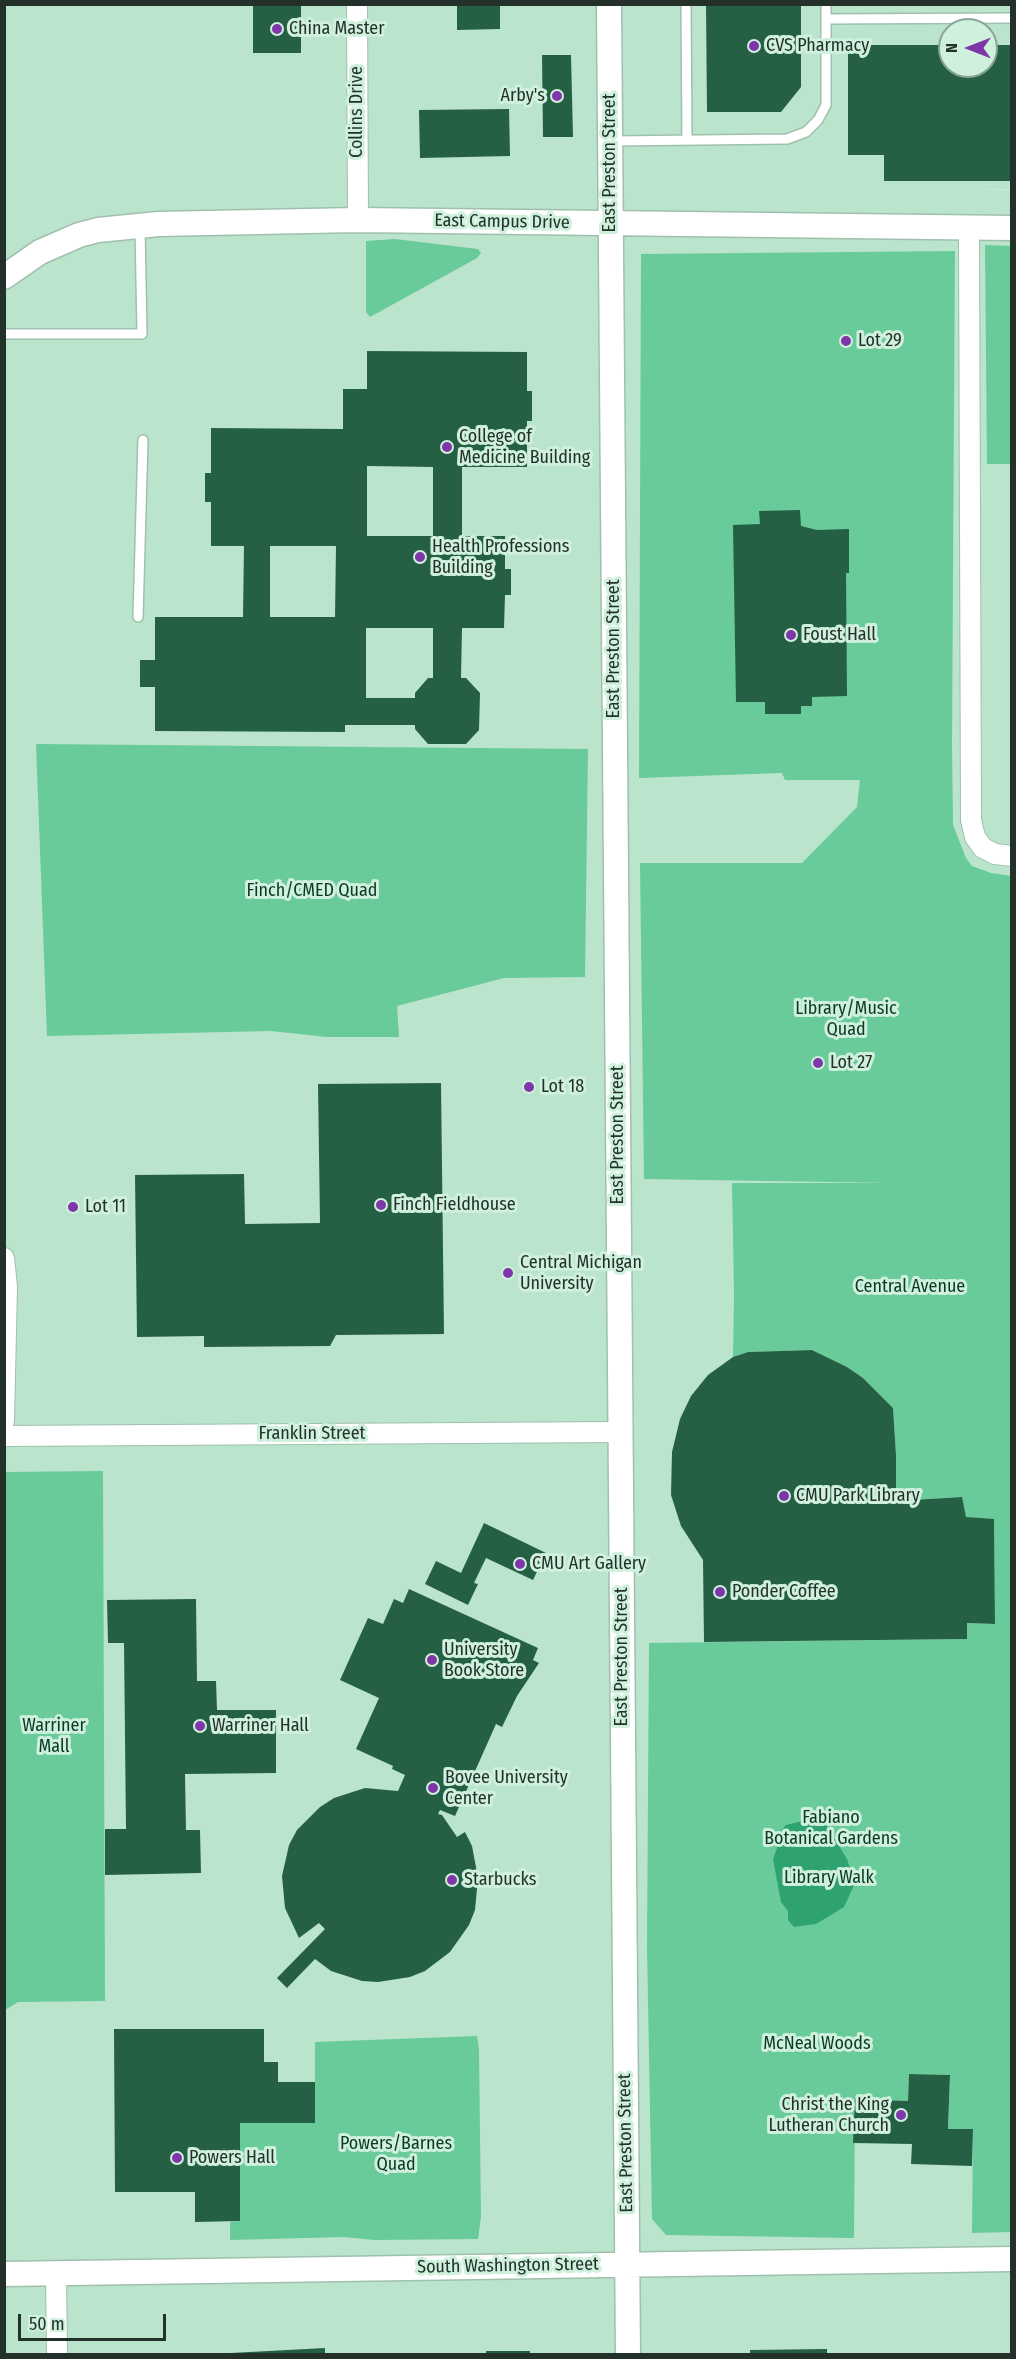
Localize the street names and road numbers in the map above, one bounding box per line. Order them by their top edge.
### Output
street label: Collins Drive [346,66,368,158]
street label: East Preston Street [599,93,621,233]
street label: East Campus Drive [434,210,570,234]
street label: East Preston Street [603,579,625,719]
street label: East Preston Street [607,1065,629,1205]
street label: Franklin Street [259,1423,365,1445]
street label: East Preston Street [611,1587,633,1727]
street label: East Preston Street [614,2073,638,2213]
street label: South Washington Street [417,2254,599,2278]

